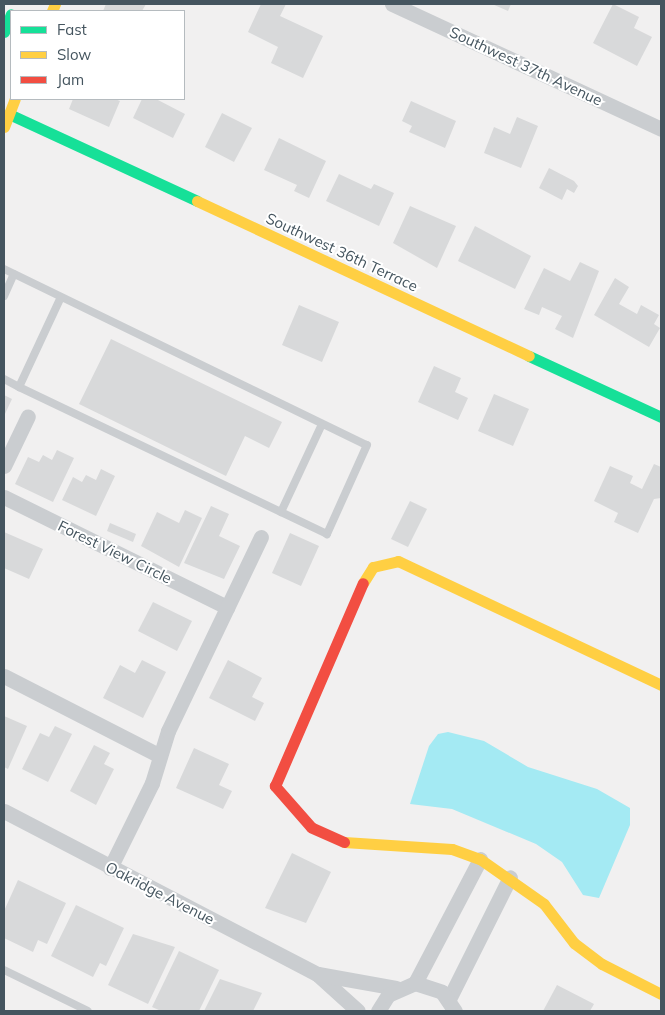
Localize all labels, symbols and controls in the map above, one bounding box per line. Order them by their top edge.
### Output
legend [10,10,185,100]
text: Fast [57,20,87,39]
street label: Southwest 37th Avenue [447,23,605,109]
text: Slow [57,45,91,64]
text: Jam [57,70,84,89]
street label: Southwest 36th Terrace [263,209,421,295]
street label: Forest View Circle [55,517,175,587]
street label: Oakridge Avenue [103,858,217,928]

